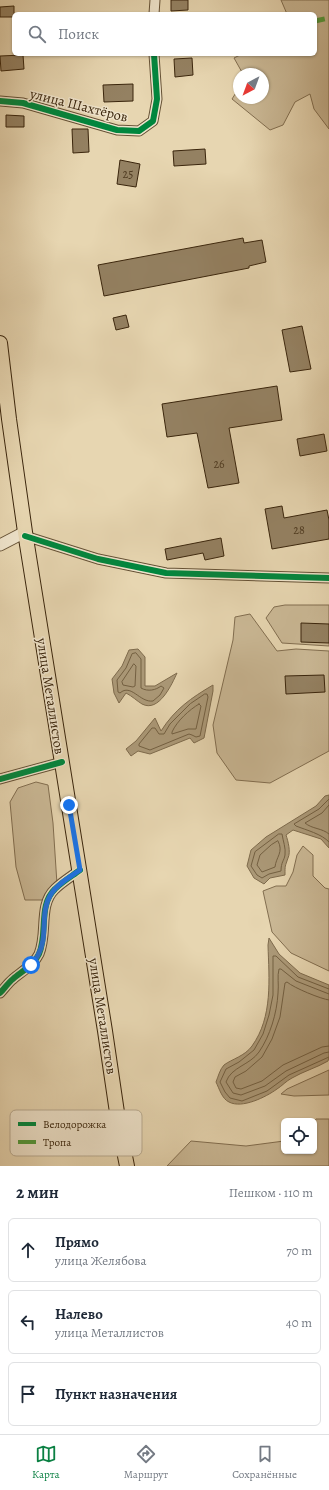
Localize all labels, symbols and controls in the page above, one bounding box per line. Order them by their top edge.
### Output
search box [12,12,317,56]
icon: search [26,23,48,45]
text: Поиск [58,24,99,44]
north arrow [233,68,269,104]
street label: улица Шахтёров [27,84,130,127]
house number: 25 [123,166,133,182]
house number: 26 [213,456,225,472]
house number: 28 [293,522,305,538]
street label: улица Металлистов [32,636,69,756]
route end [60,796,78,814]
route start [22,956,40,974]
street label: улица Металлистов [84,956,121,1076]
legend [10,1110,142,1156]
text: Велодорожка [43,1117,107,1132]
map controls [281,1118,317,1154]
button: locate [281,1118,317,1154]
text: Тропа [43,1135,72,1150]
text: 2 мин [16,1181,59,1204]
text: Пешком · 110 m [229,1184,313,1201]
text: Прямо [55,1232,99,1252]
icon: ahead [17,1239,39,1261]
text: 70 m [286,1242,312,1259]
text: улица Желябова [55,1252,146,1269]
text: Налево [55,1304,103,1324]
icon: left [17,1311,39,1333]
text: 40 m [286,1314,312,1331]
text: улица Металлистов [55,1324,164,1341]
icon: arrive [17,1383,39,1405]
text: Пункт назначения [55,1384,177,1404]
tab: Карта [32,1443,60,1482]
tab: Маршрут [124,1443,168,1482]
tab: Сохранённые [232,1443,297,1482]

